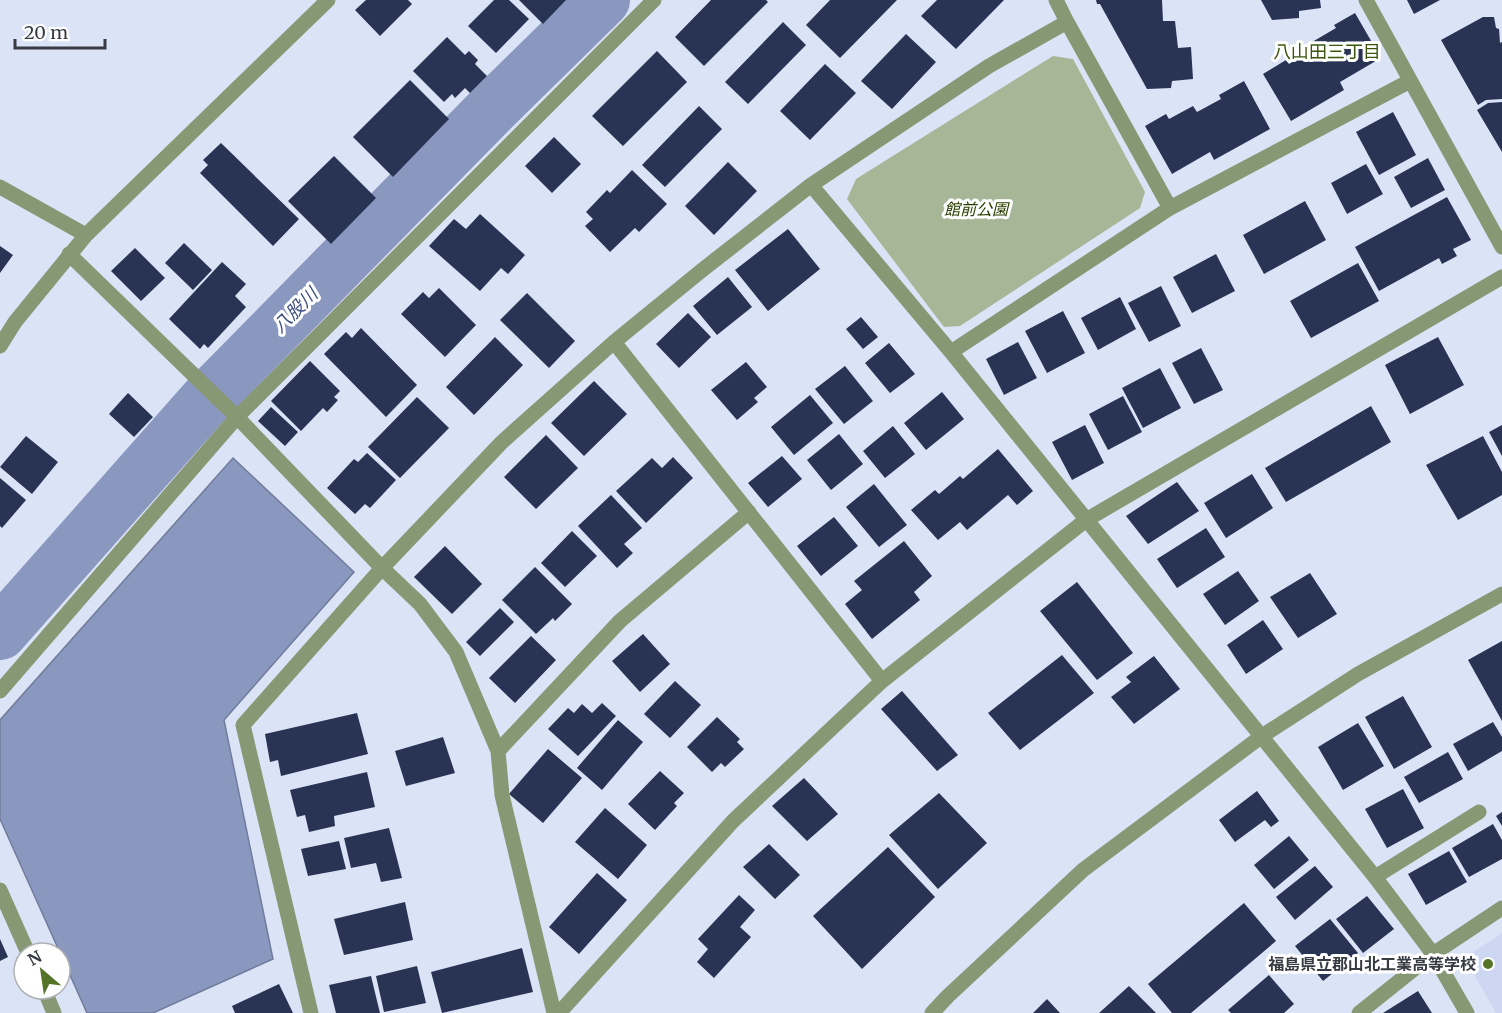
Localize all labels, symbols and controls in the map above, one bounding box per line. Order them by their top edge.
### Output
scale bar [15,12,105,50]
text: 20 m [24,21,68,44]
district label: 八山田三丁目 [1273,40,1381,63]
park label: 館前公園 [944,199,1010,219]
water label: 八股川 [268,281,324,337]
north arrow [12,941,72,1001]
text: N [24,946,45,970]
place label: 福島県立郡山北工業高等学校 [1268,954,1476,974]
marker: 福島県立郡山北工業高等学校 [1481,957,1495,971]

